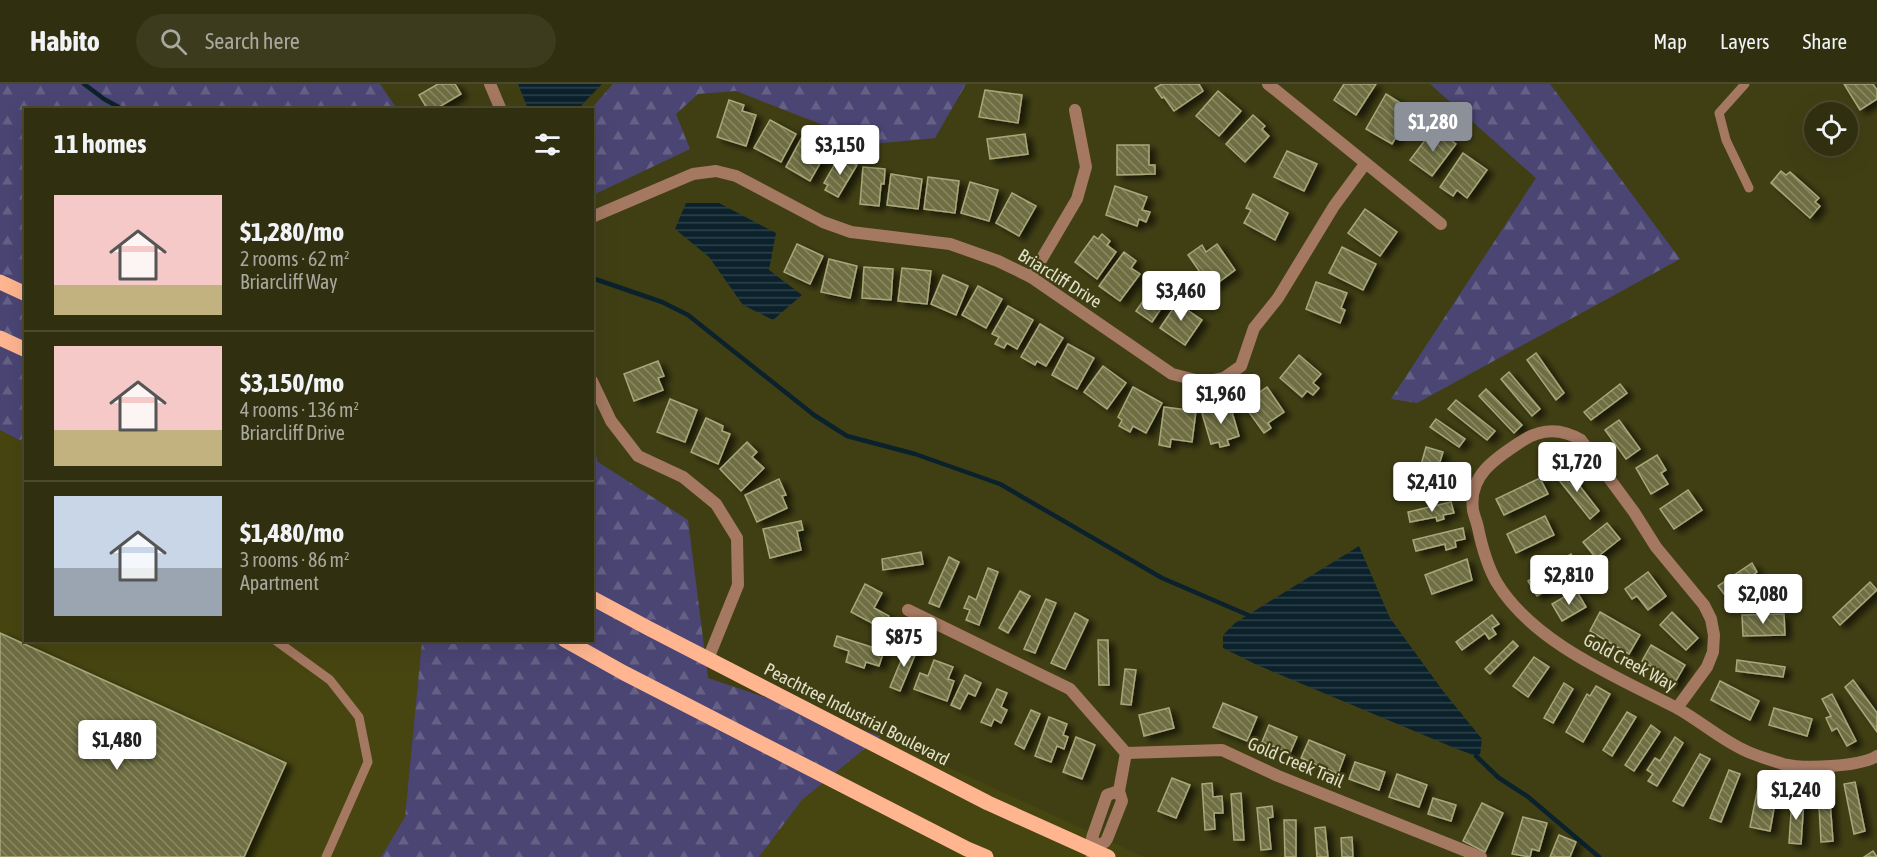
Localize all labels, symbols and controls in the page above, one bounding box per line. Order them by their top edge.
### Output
search box [136,14,556,68]
text: Habito [30,25,100,57]
icon: search [157,25,190,58]
text: Search here [205,28,300,54]
text: Map [1653,29,1687,53]
text: Layers [1720,29,1770,53]
text: Share [1803,29,1847,53]
pin: $1,280 [1384,102,1482,153]
map controls [1804,102,1858,156]
button: locate [1804,102,1858,156]
text: $1,280 [1408,110,1458,133]
pin: $3,150 [791,125,889,176]
icon: filters [531,128,564,161]
text: 11 homes [54,129,147,159]
text: $3,150 [815,133,865,156]
text: $1,280/mo [240,217,344,247]
icon: home [102,219,174,291]
street label: Briarcliff Drive [1014,244,1106,312]
text: 2 rooms · 62 m² [240,247,350,270]
text: Briarcliff Way [240,270,338,293]
pin: $3,460 [1132,271,1230,322]
text: $3,460 [1156,279,1206,302]
text: $3,150/mo [240,368,344,398]
icon: home [102,370,174,442]
pin: $1,960 [1172,374,1270,425]
text: $1,960 [1196,382,1246,405]
text: 4 rooms · 136 m² [240,398,359,421]
text: Briarcliff Drive [240,421,345,444]
pin: $1,720 [1528,442,1626,493]
text: $1,720 [1552,450,1602,473]
pin: $2,410 [1383,462,1481,513]
text: $2,410 [1407,470,1457,493]
text: $1,480/mo [240,518,344,548]
icon: home [102,520,174,592]
text: 3 rooms · 86 m² [240,548,350,571]
pin: $2,810 [1520,555,1618,606]
text: $2,810 [1544,563,1594,586]
text: Apartment [240,571,319,594]
pin: $2,080 [1714,574,1812,625]
text: $2,080 [1738,582,1788,605]
pin: $875 [868,617,940,668]
text: $875 [886,625,922,648]
street label: Gold Creek Way [1580,629,1680,695]
street label: Peachtree Industrial Boulevard [761,658,953,770]
pin: $1,480 [68,720,166,771]
text: $1,480 [92,728,142,751]
street label: Gold Creek Trail [1245,732,1348,792]
pin: $1,240 [1747,770,1845,821]
text: $1,240 [1771,778,1821,801]

